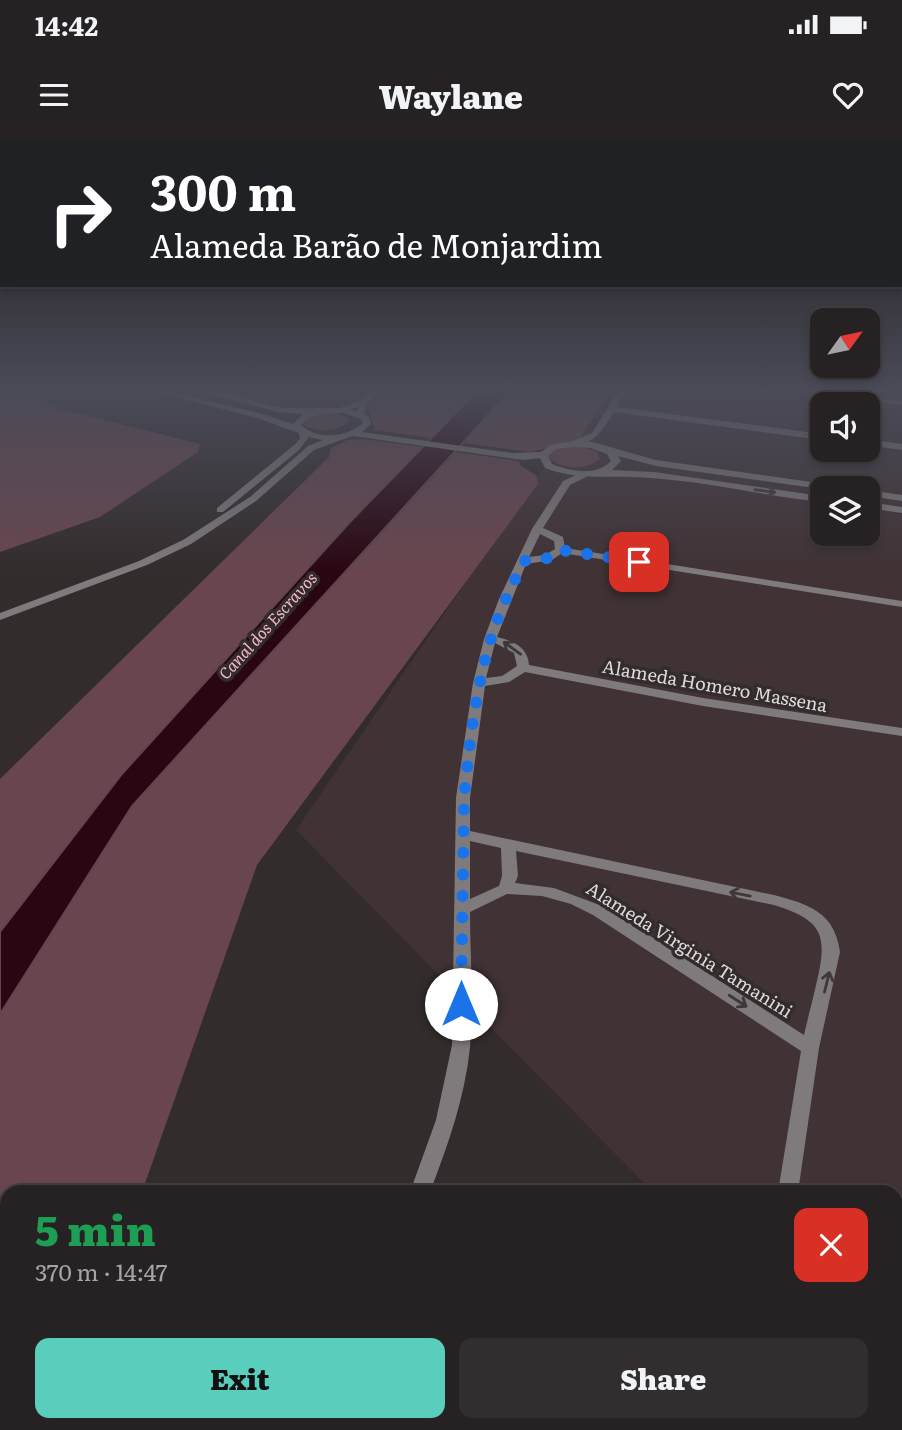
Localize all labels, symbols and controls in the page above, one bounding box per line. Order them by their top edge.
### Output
text: 14:42 [35,5,98,44]
text: Waylane [379,71,523,119]
icon: menu [35,76,73,114]
icon: heart [829,76,867,114]
text: 300 m [150,153,296,226]
icon: right [35,168,126,259]
text: Alameda Barão de Monjardim [150,220,603,268]
north arrow [810,308,880,378]
map controls [810,308,880,546]
button: sound [810,392,880,462]
button: layers [810,476,880,546]
one-way arrow [753,484,776,497]
pin [609,532,669,592]
icon: arrive [620,543,658,581]
water label: Canal dos Escravos [212,566,322,684]
one-way arrow [502,641,521,656]
street label: Alameda Homero Massena [600,652,830,718]
street label: Alameda Virginia Tamanini [582,874,798,1024]
one-way arrow [729,886,752,900]
position arrow [424,967,498,1041]
one-way arrow [821,971,834,993]
one-way arrow [728,995,748,1009]
text: 5 min [35,1197,156,1259]
button: close [794,1208,868,1282]
text: 370 m · 14:47 [35,1254,167,1288]
button: Exit [35,1338,445,1418]
button: Share [459,1338,868,1418]

